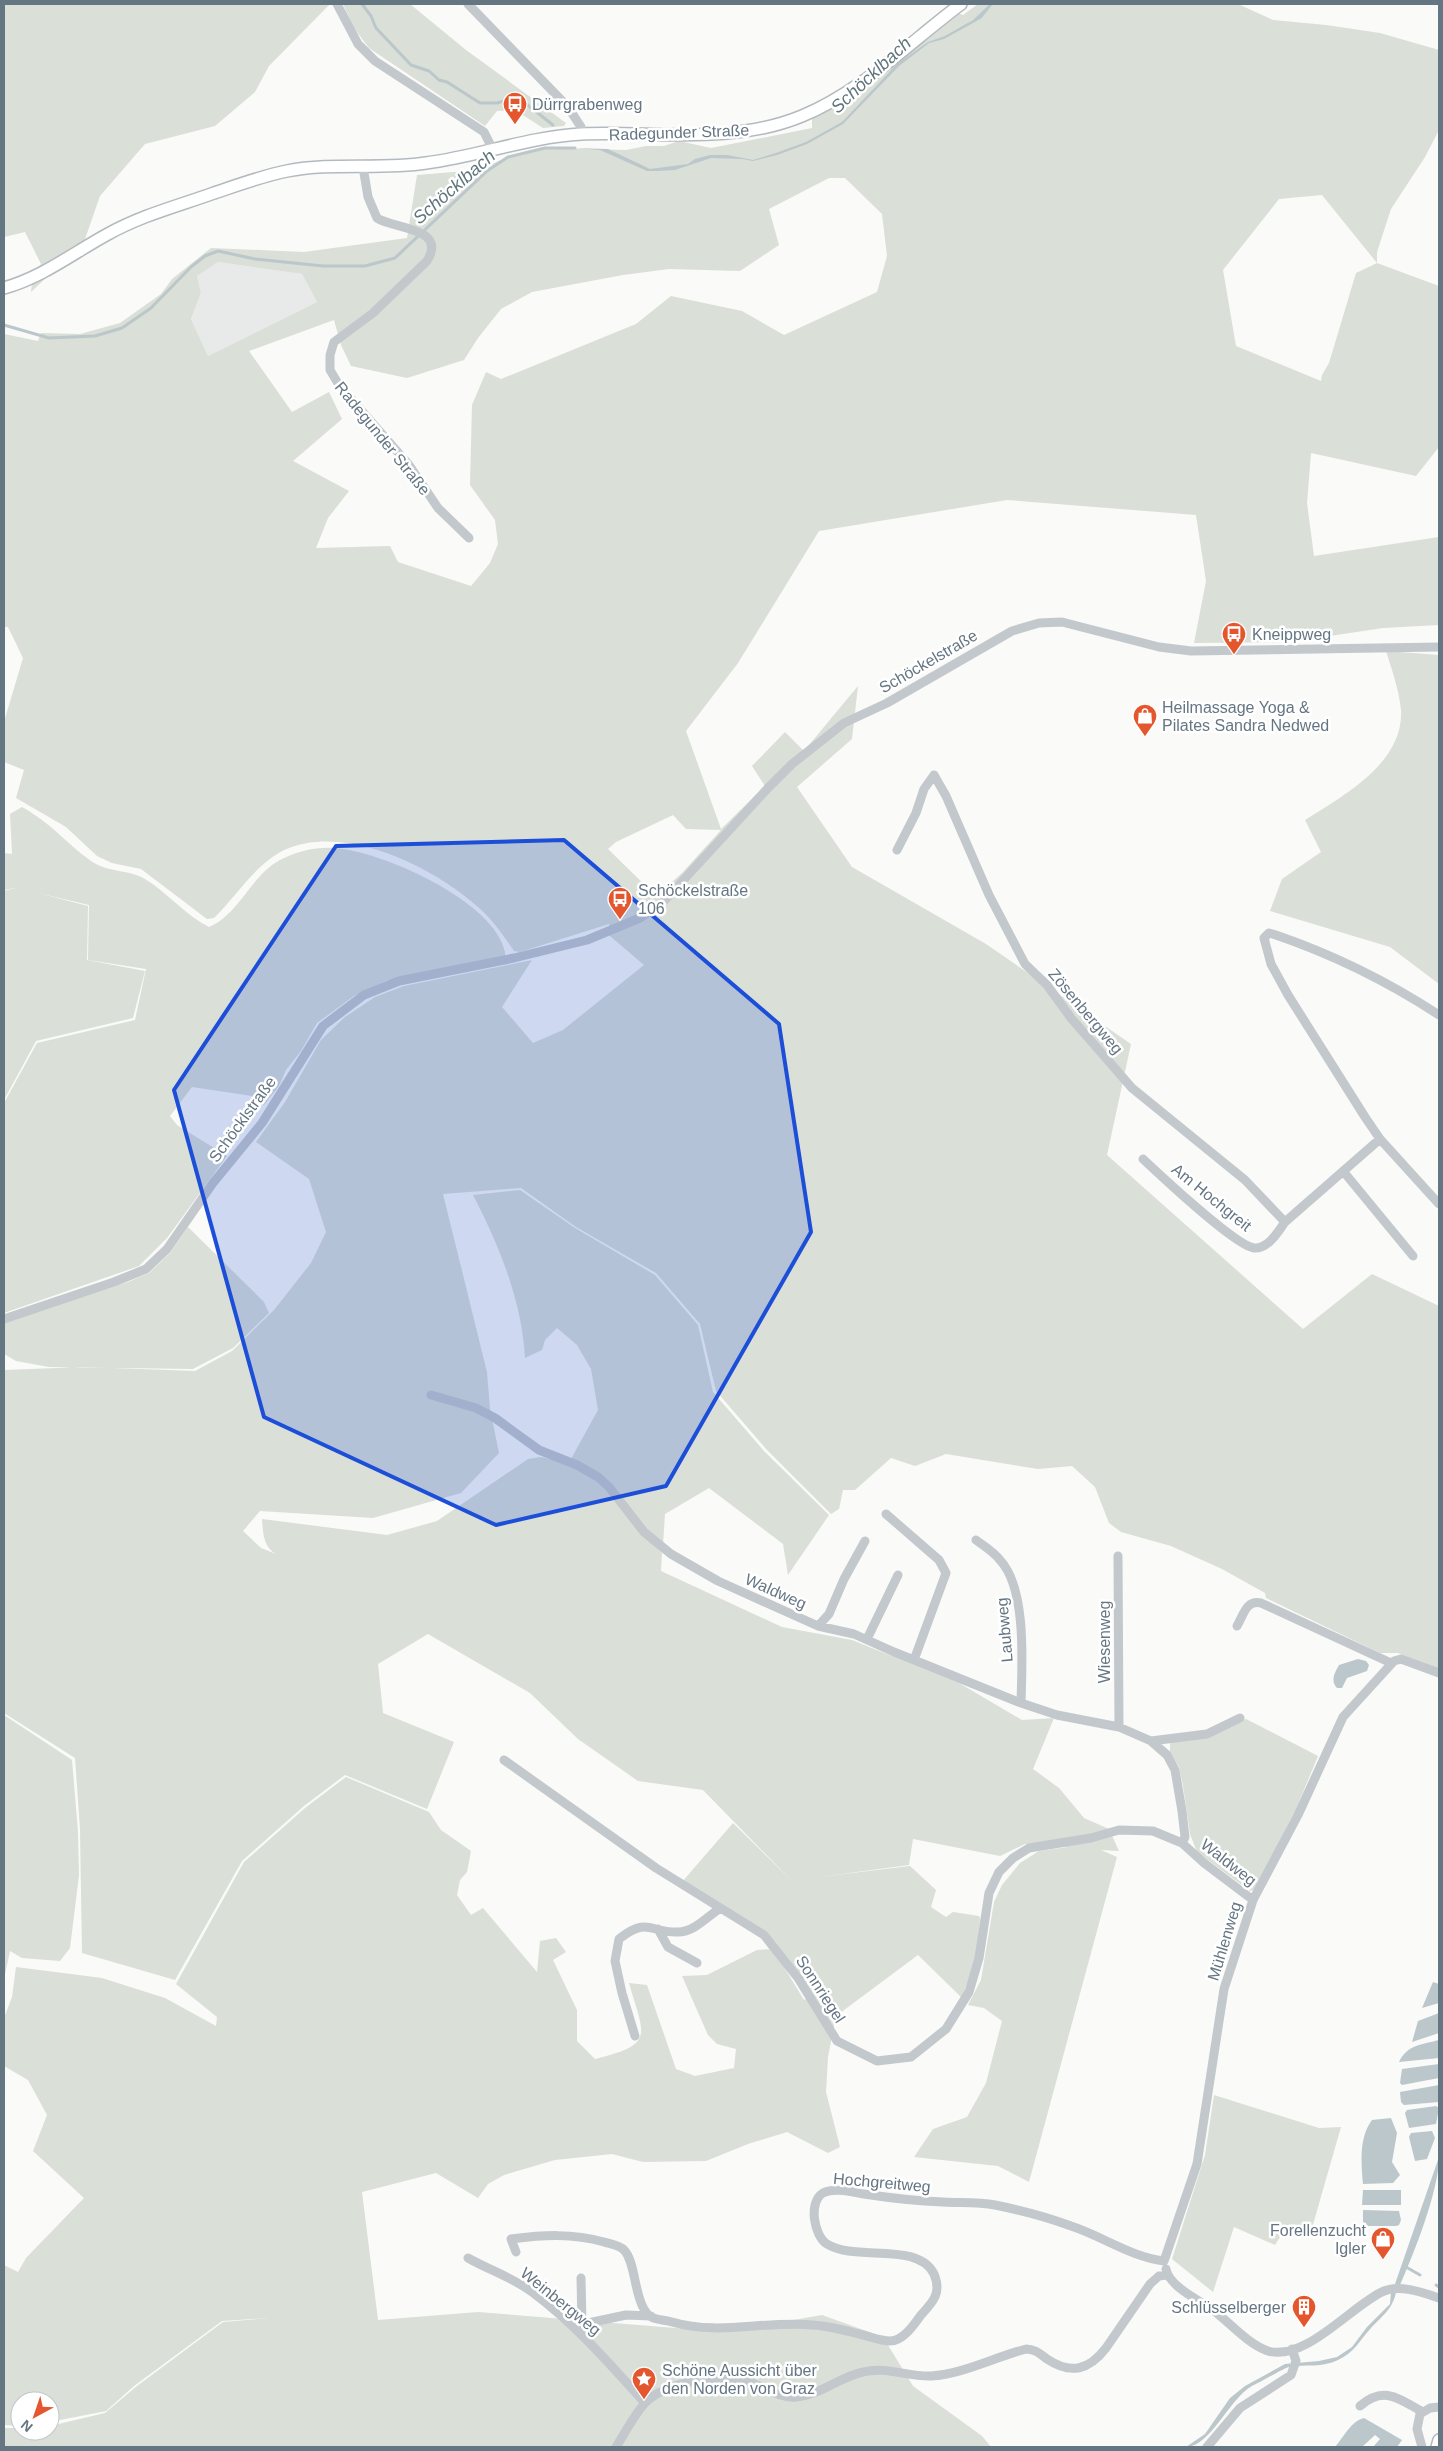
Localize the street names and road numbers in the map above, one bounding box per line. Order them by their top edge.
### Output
street label: Radegunder Straße [608,122,750,143]
street label: Radegunder Straße [332,378,434,498]
street label: Schöckelstraße [876,626,980,696]
street label: Zösenbergweg [1045,965,1126,1057]
street label: Schöcklstraße [206,1073,279,1165]
street label: Am Hochgreit [1169,1160,1255,1235]
street label: Waldweg [743,1570,809,1612]
street label: Laubweg [993,1597,1016,1663]
street label: Wiesenweg [1096,1601,1113,1683]
street label: Waldweg [1198,1836,1260,1889]
street label: Mühlenweg [1204,1900,1245,1983]
street label: Sonnriegel [793,1953,849,2026]
street label: Hochgreitweg [832,2170,931,2195]
street label: Weinbergweg [517,2264,604,2339]

